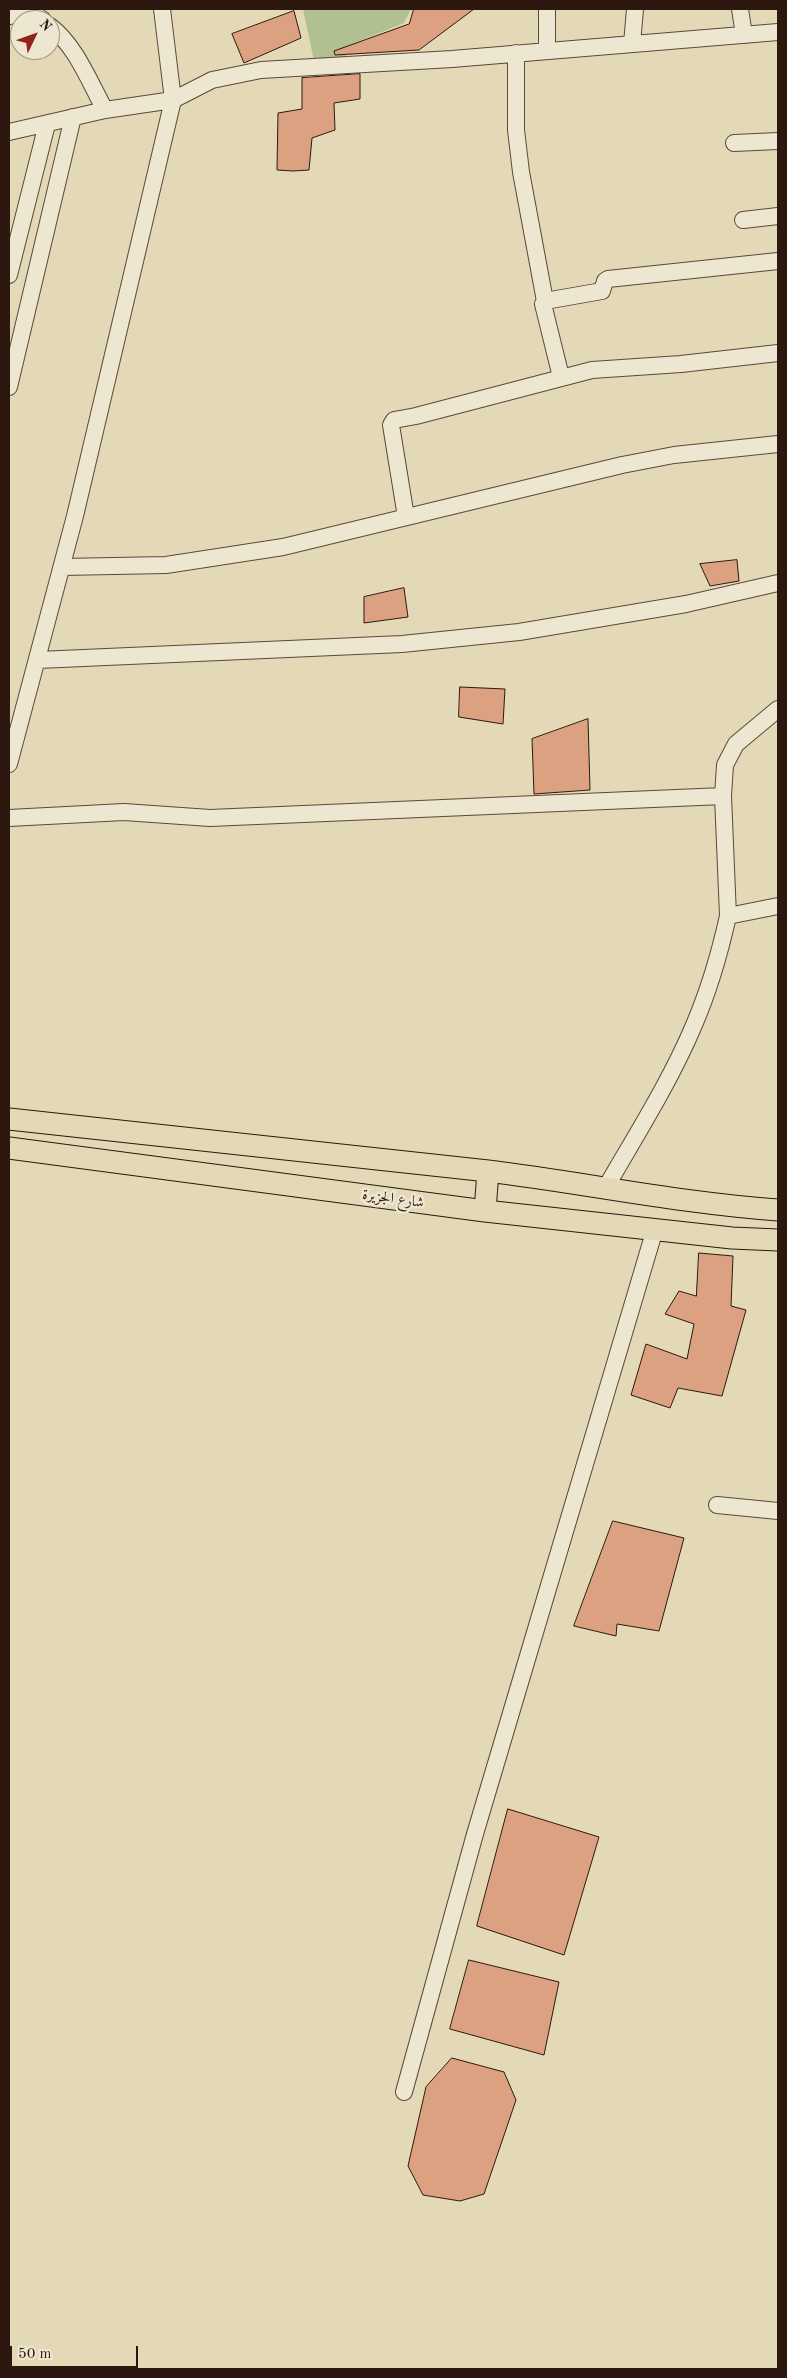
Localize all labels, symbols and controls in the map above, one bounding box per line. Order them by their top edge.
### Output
north arrow [10,10,60,60]
text: N [37,17,54,34]
street label: شارع الجزيرة [361,1186,425,1212]
scale bar [12,2336,140,2368]
text: 50 m [18,2347,52,2362]

